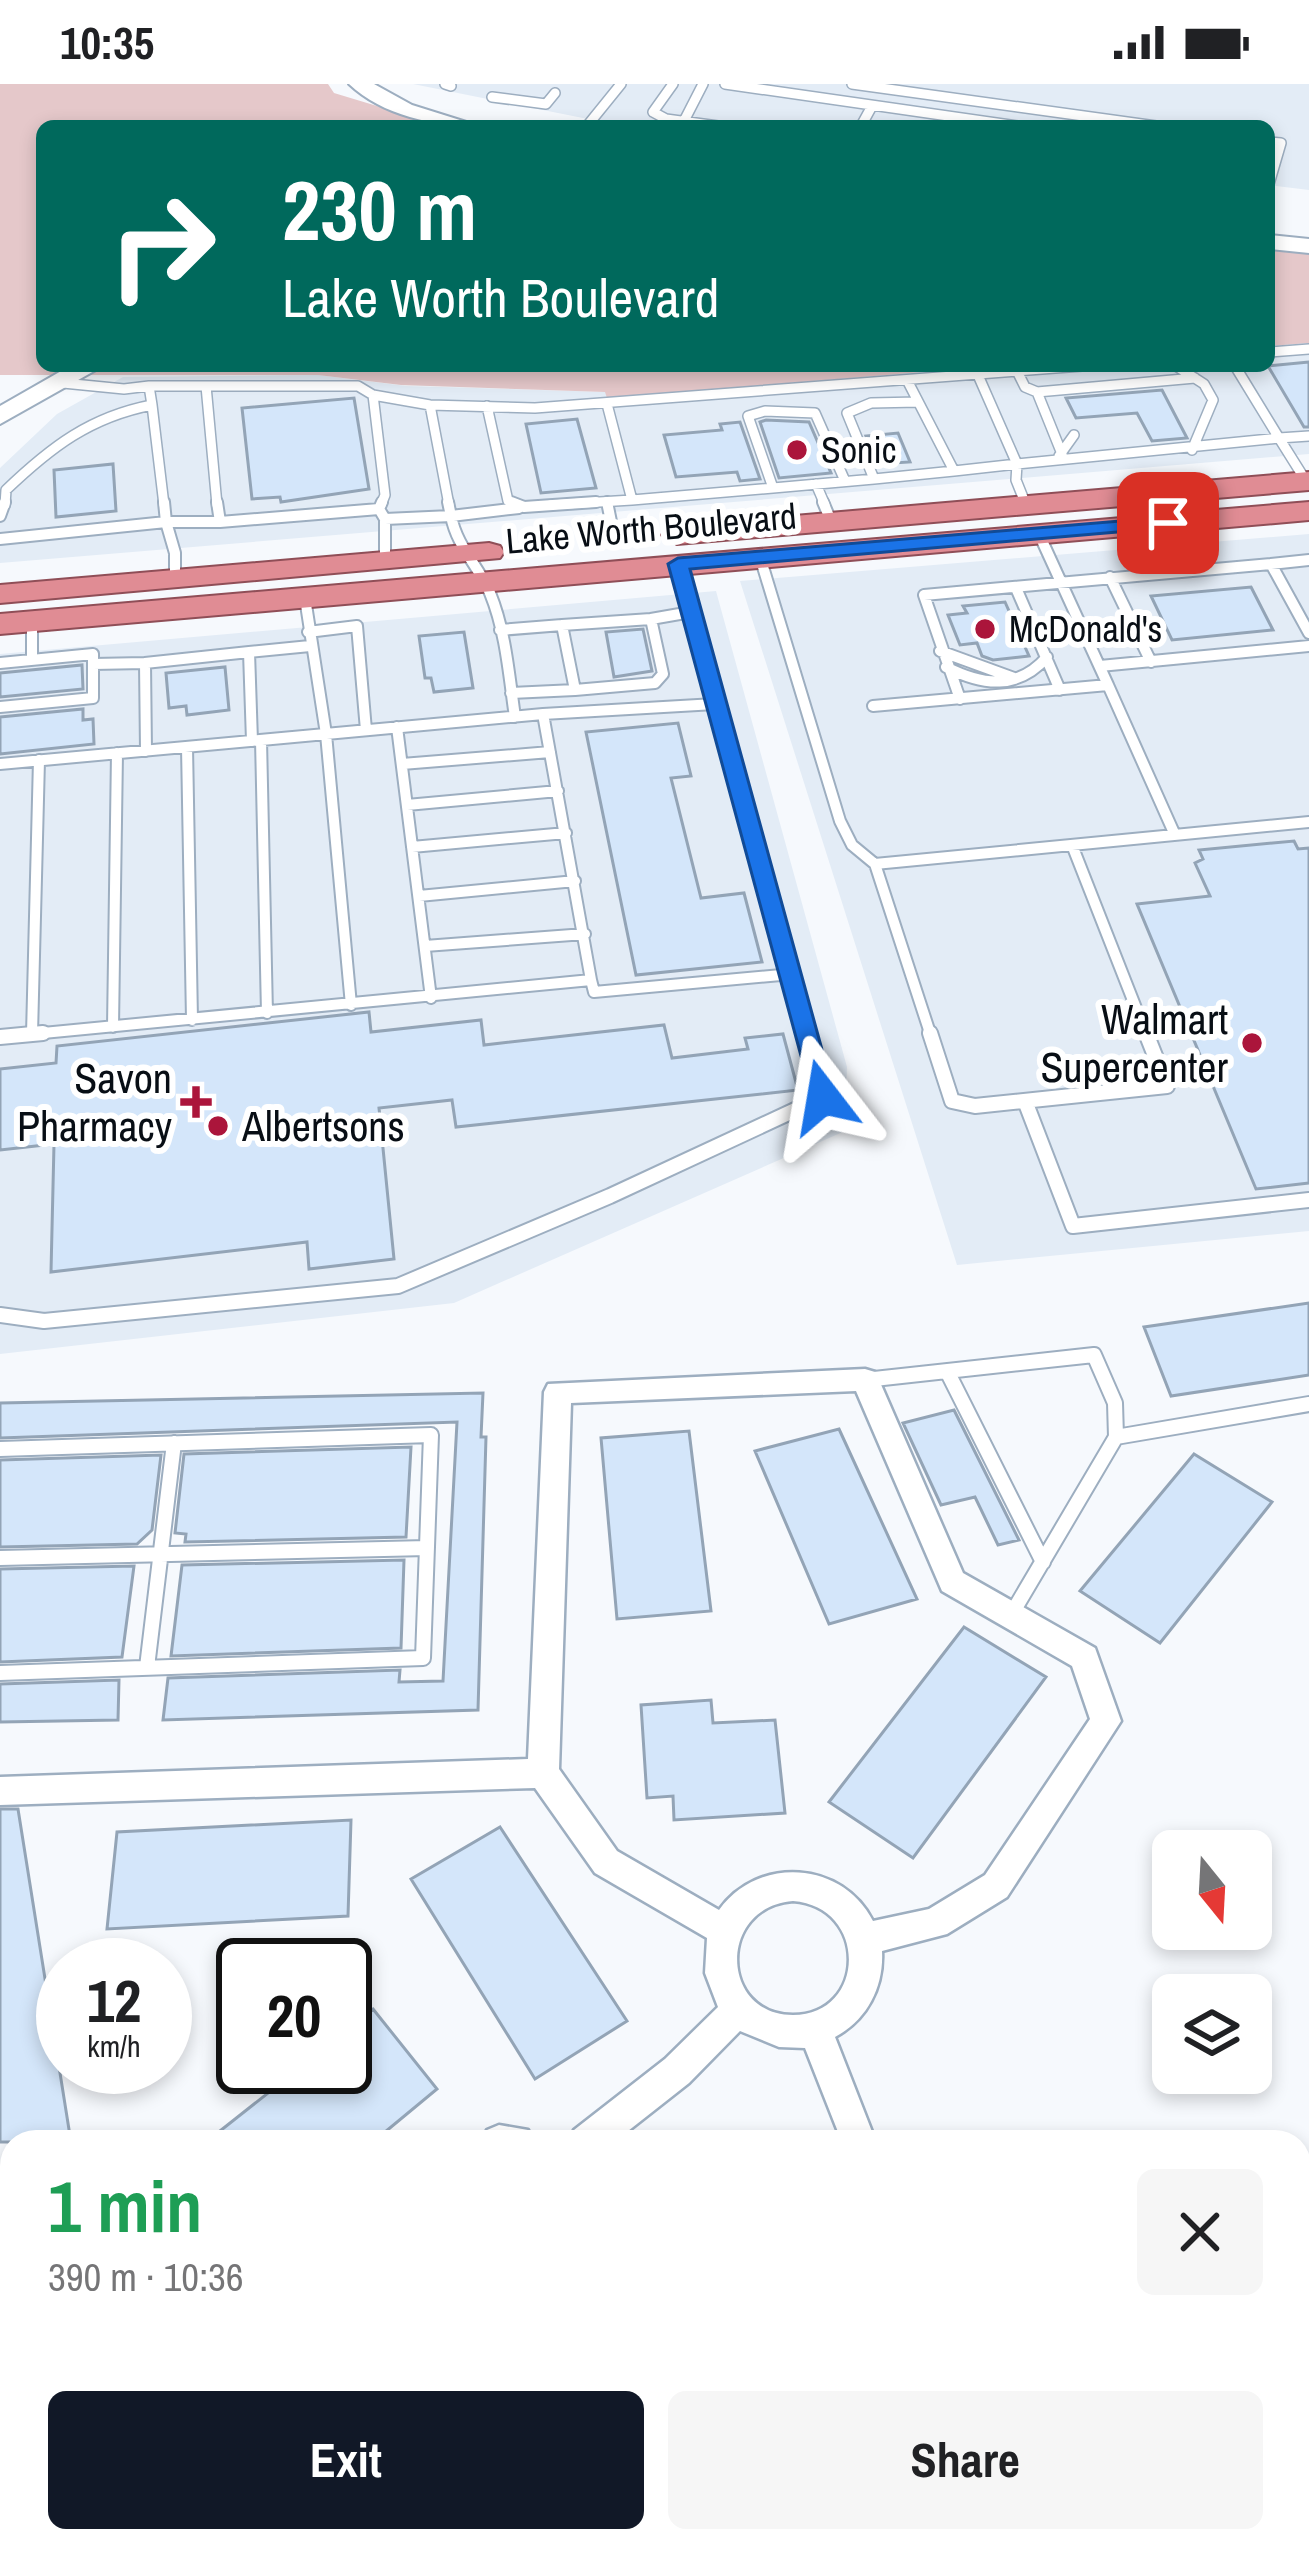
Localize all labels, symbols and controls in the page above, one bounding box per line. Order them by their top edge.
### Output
text: 10:35 [60,12,154,73]
text: 230 m [282,153,477,266]
icon: right [84,168,240,324]
text: Lake Worth Boulevard [282,261,719,334]
place label: Sonic [821,426,897,474]
marker: Sonic [784,437,810,463]
pin [1117,472,1219,574]
icon: arrive [1135,490,1201,556]
street label: Lake Worth Boulevard [504,491,798,565]
place label: McDonald's [1009,605,1162,653]
marker: McDonald's [972,616,998,642]
place label: Walmart Supercenter [1040,991,1229,1095]
marker: Walmart Supercenter [1239,1030,1265,1056]
position arrow [760,1034,886,1160]
place label: Savon Pharmacy [17,1050,172,1154]
marker: Savon Pharmacy [183,1089,209,1115]
place label: Albertsons [241,1098,405,1154]
marker: Albertsons [205,1113,231,1139]
north arrow [1152,1830,1272,1950]
map controls [1152,1830,1272,2094]
speed limit sign: 20 [216,1938,372,2094]
text: 12 [87,1960,141,2041]
button: layers [1152,1974,1272,2094]
text: km/h [87,2026,141,2066]
text: 1 min [48,2157,202,2254]
button: close [1137,2169,1263,2295]
text: 390 m · 10:36 [48,2251,244,2303]
button: Exit [48,2391,644,2529]
button: Share [668,2391,1263,2529]

